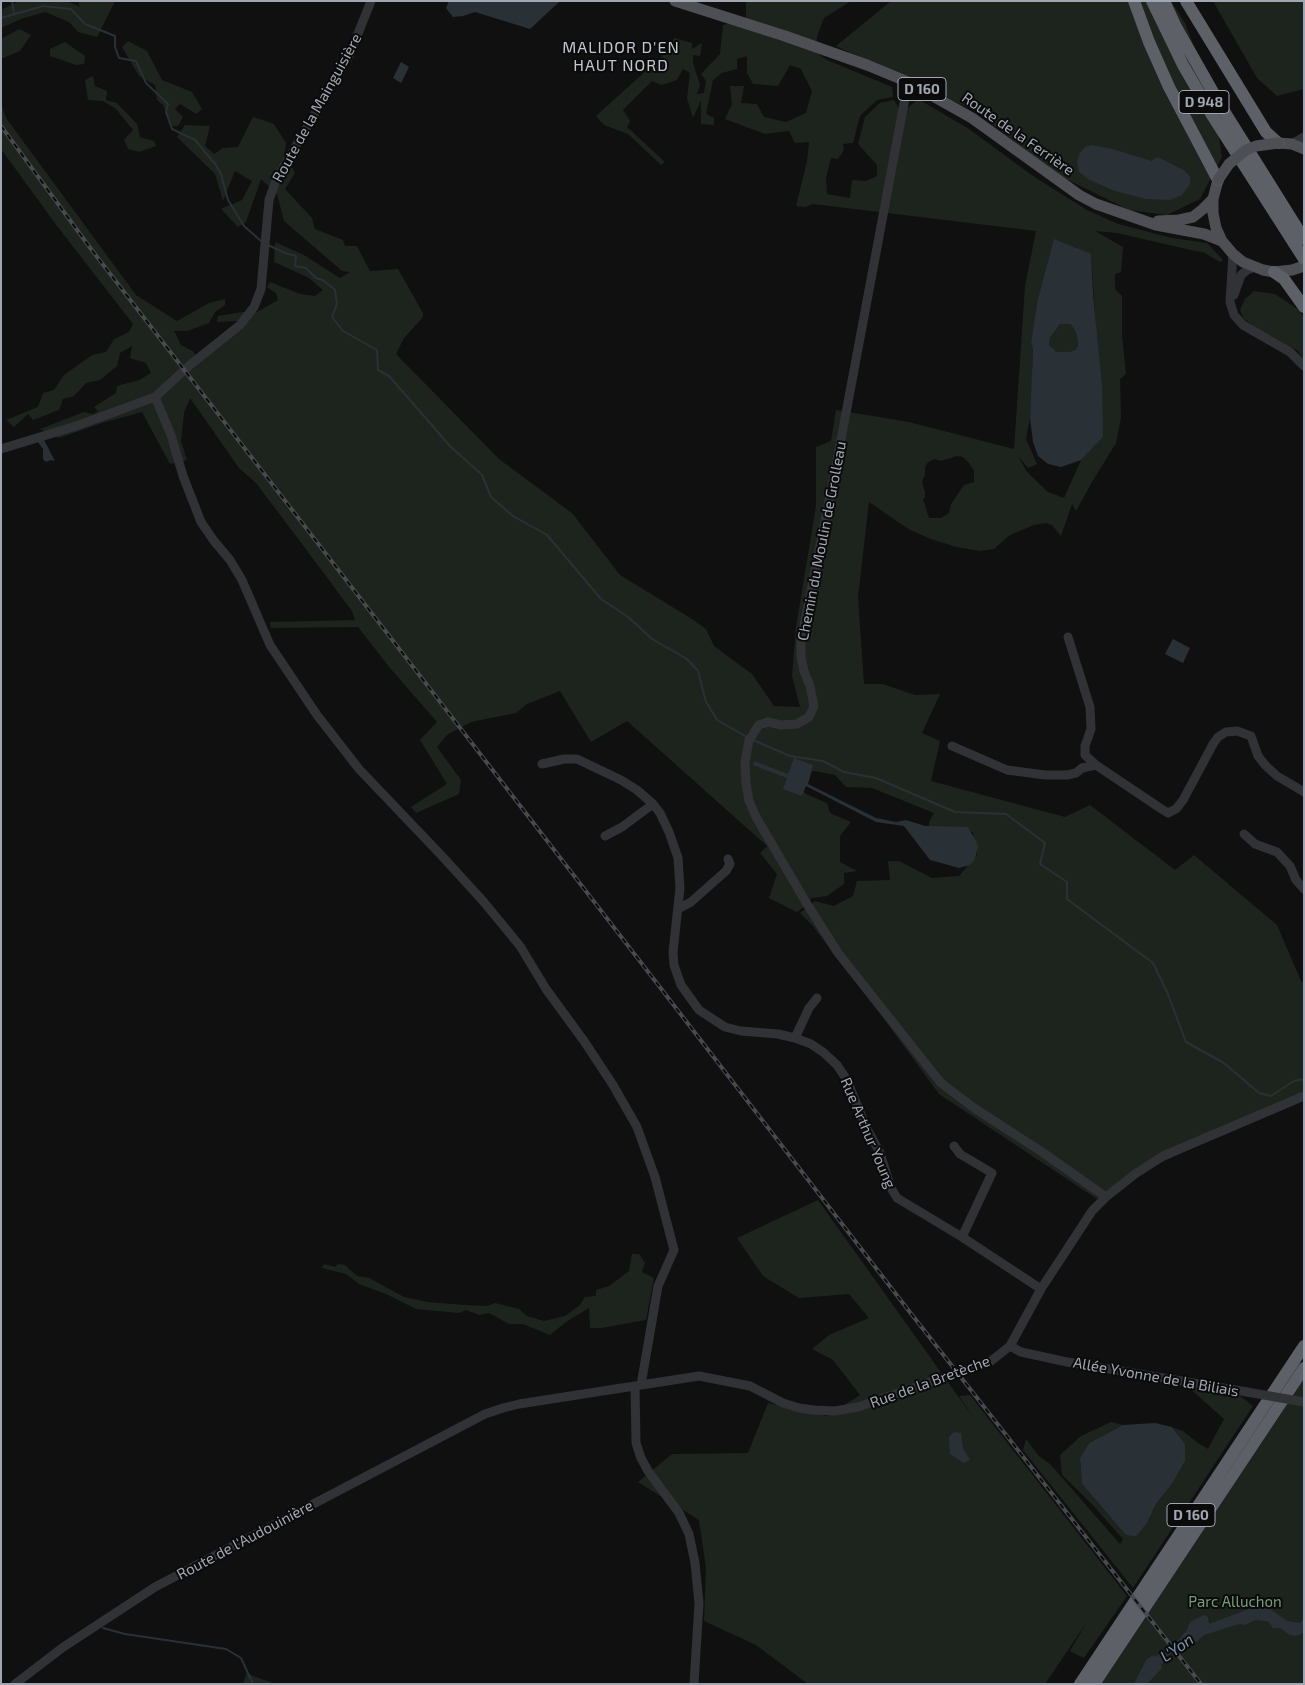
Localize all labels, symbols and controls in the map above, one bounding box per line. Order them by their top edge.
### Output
street label: Route de la Mainguisière [269,31,365,185]
district label: MALIDOR D'EN HAUT NORD [561,38,681,76]
road number: D 160 [898,78,946,100]
street label: Route de la Ferrière [958,88,1078,180]
road number: D 948 [1179,90,1229,114]
street label: Chemin du Moulin de Grolleau [794,440,850,642]
street label: Rue Arthur Young [837,1075,899,1191]
street label: Rue de la Bretèche [868,1352,992,1412]
street label: Allée Yvonne de la Biliais [1072,1354,1240,1400]
street label: Route de l'Audouinière [174,1496,316,1584]
road number: D 160 [1167,1504,1215,1526]
park label: Parc Alluchon [1188,1593,1282,1611]
water label: L'Yon [1157,1630,1197,1666]

